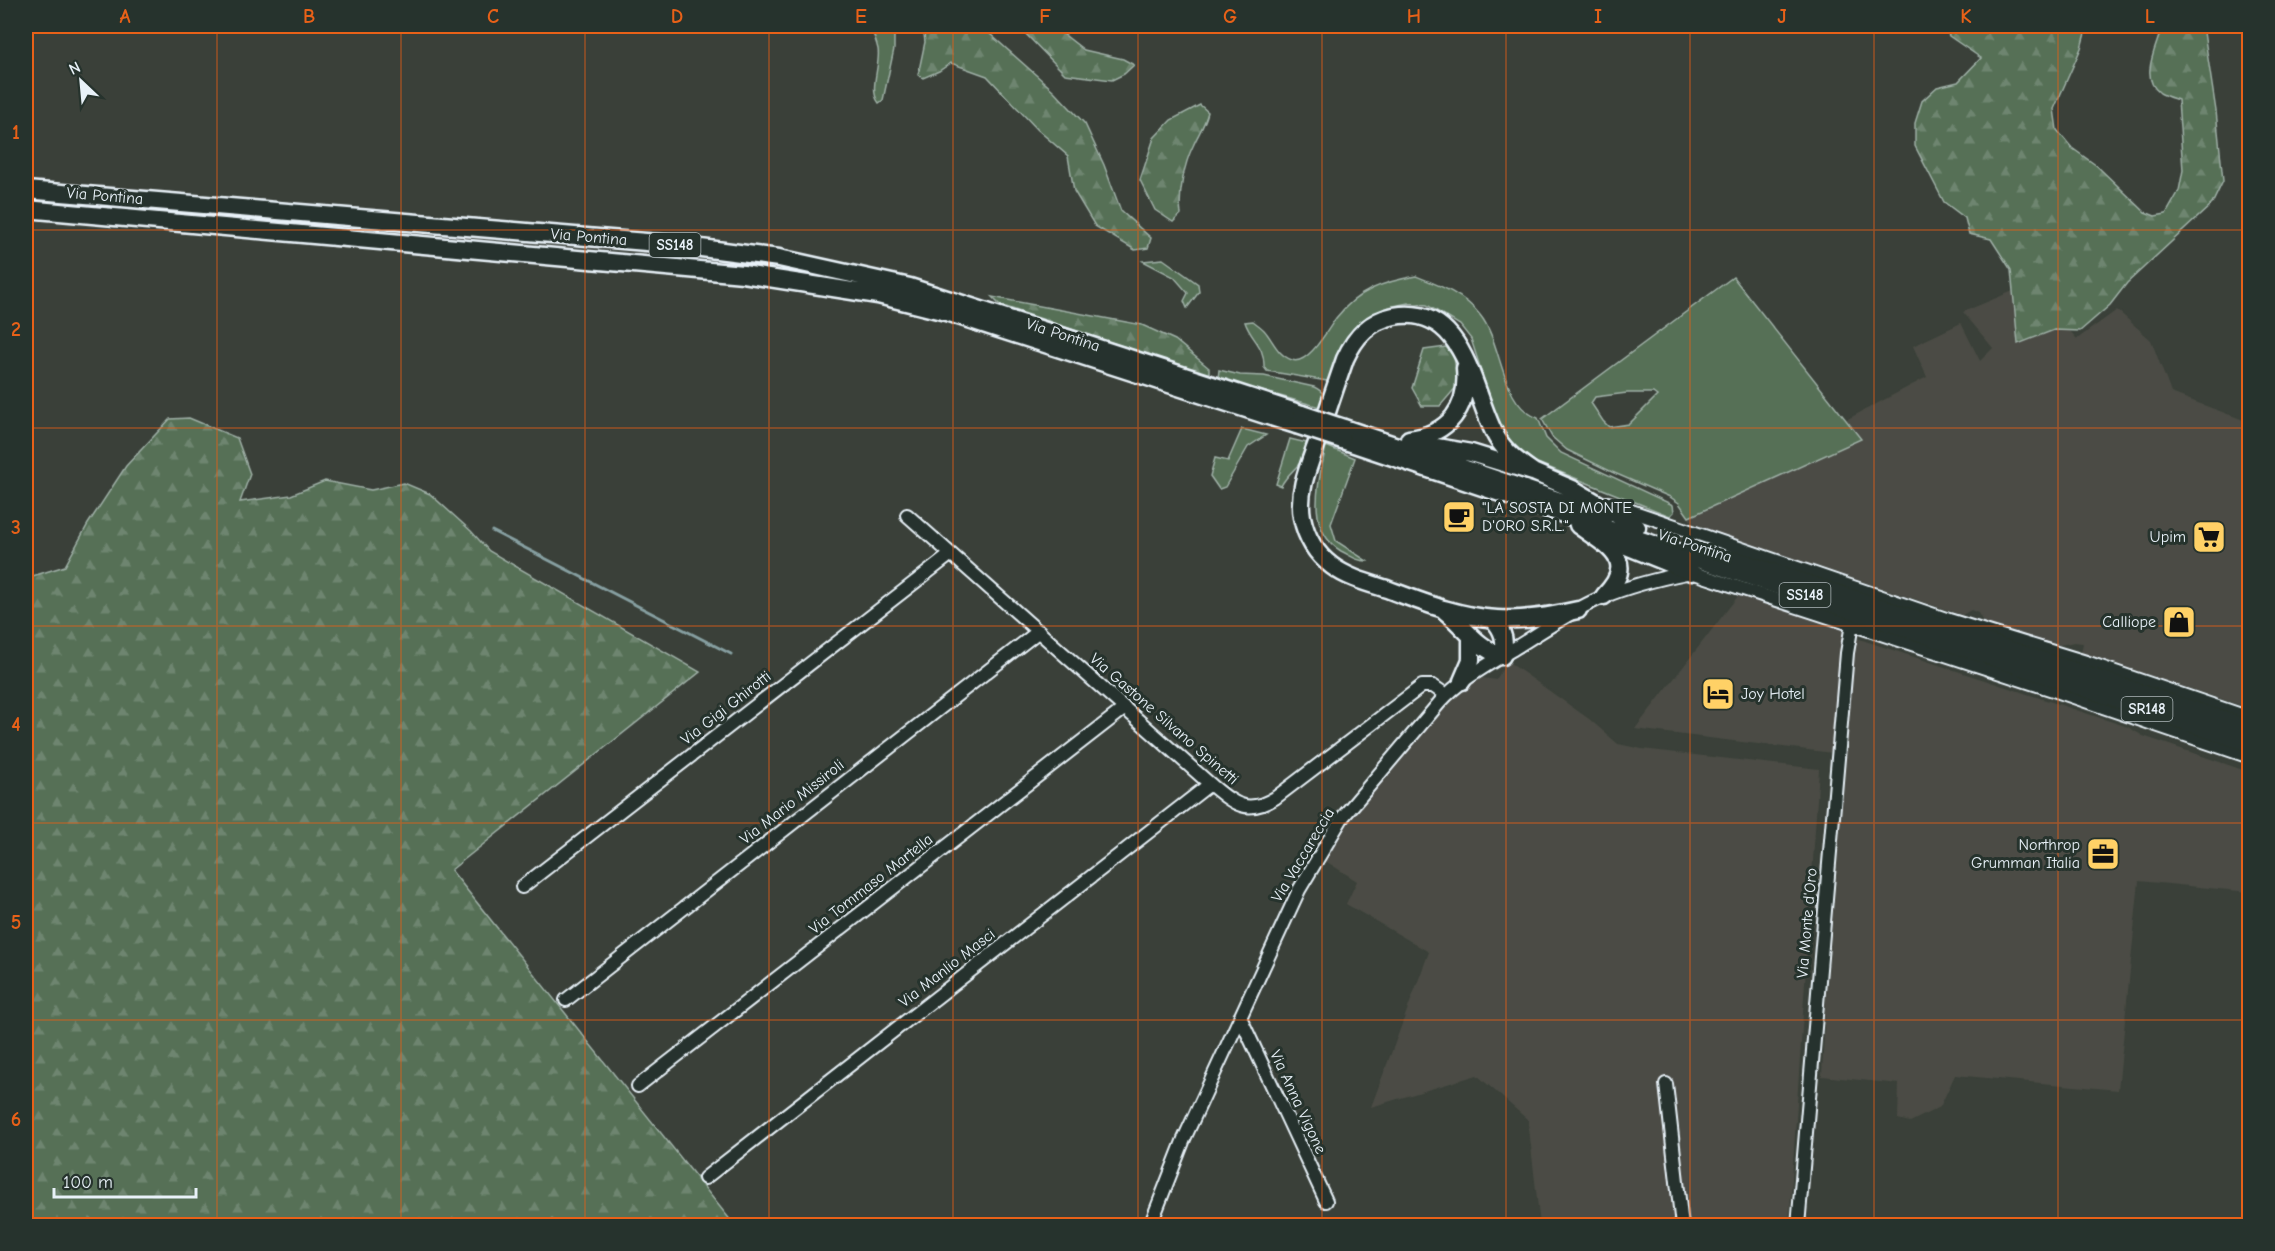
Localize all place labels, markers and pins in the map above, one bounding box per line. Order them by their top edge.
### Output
cafe icon: "LA SOSTA DI MONTE D'ORO S.R.L." [1441,499,1477,535]
place label: "LA SOSTA DI MONTE D'ORO S.R.L." [1482,499,1632,535]
supermarket icon: Upim [2191,519,2227,555]
place label: Upim [2150,528,2186,546]
shop icon: Calliope [2161,604,2197,640]
place label: Calliope [2102,613,2156,631]
hotel icon: Joy Hotel [1700,676,1736,712]
place label: Joy Hotel [1741,685,1805,703]
place label: Northrop Grumman Italia [1971,836,2080,872]
office icon: Northrop Grumman Italia [2085,836,2121,872]

